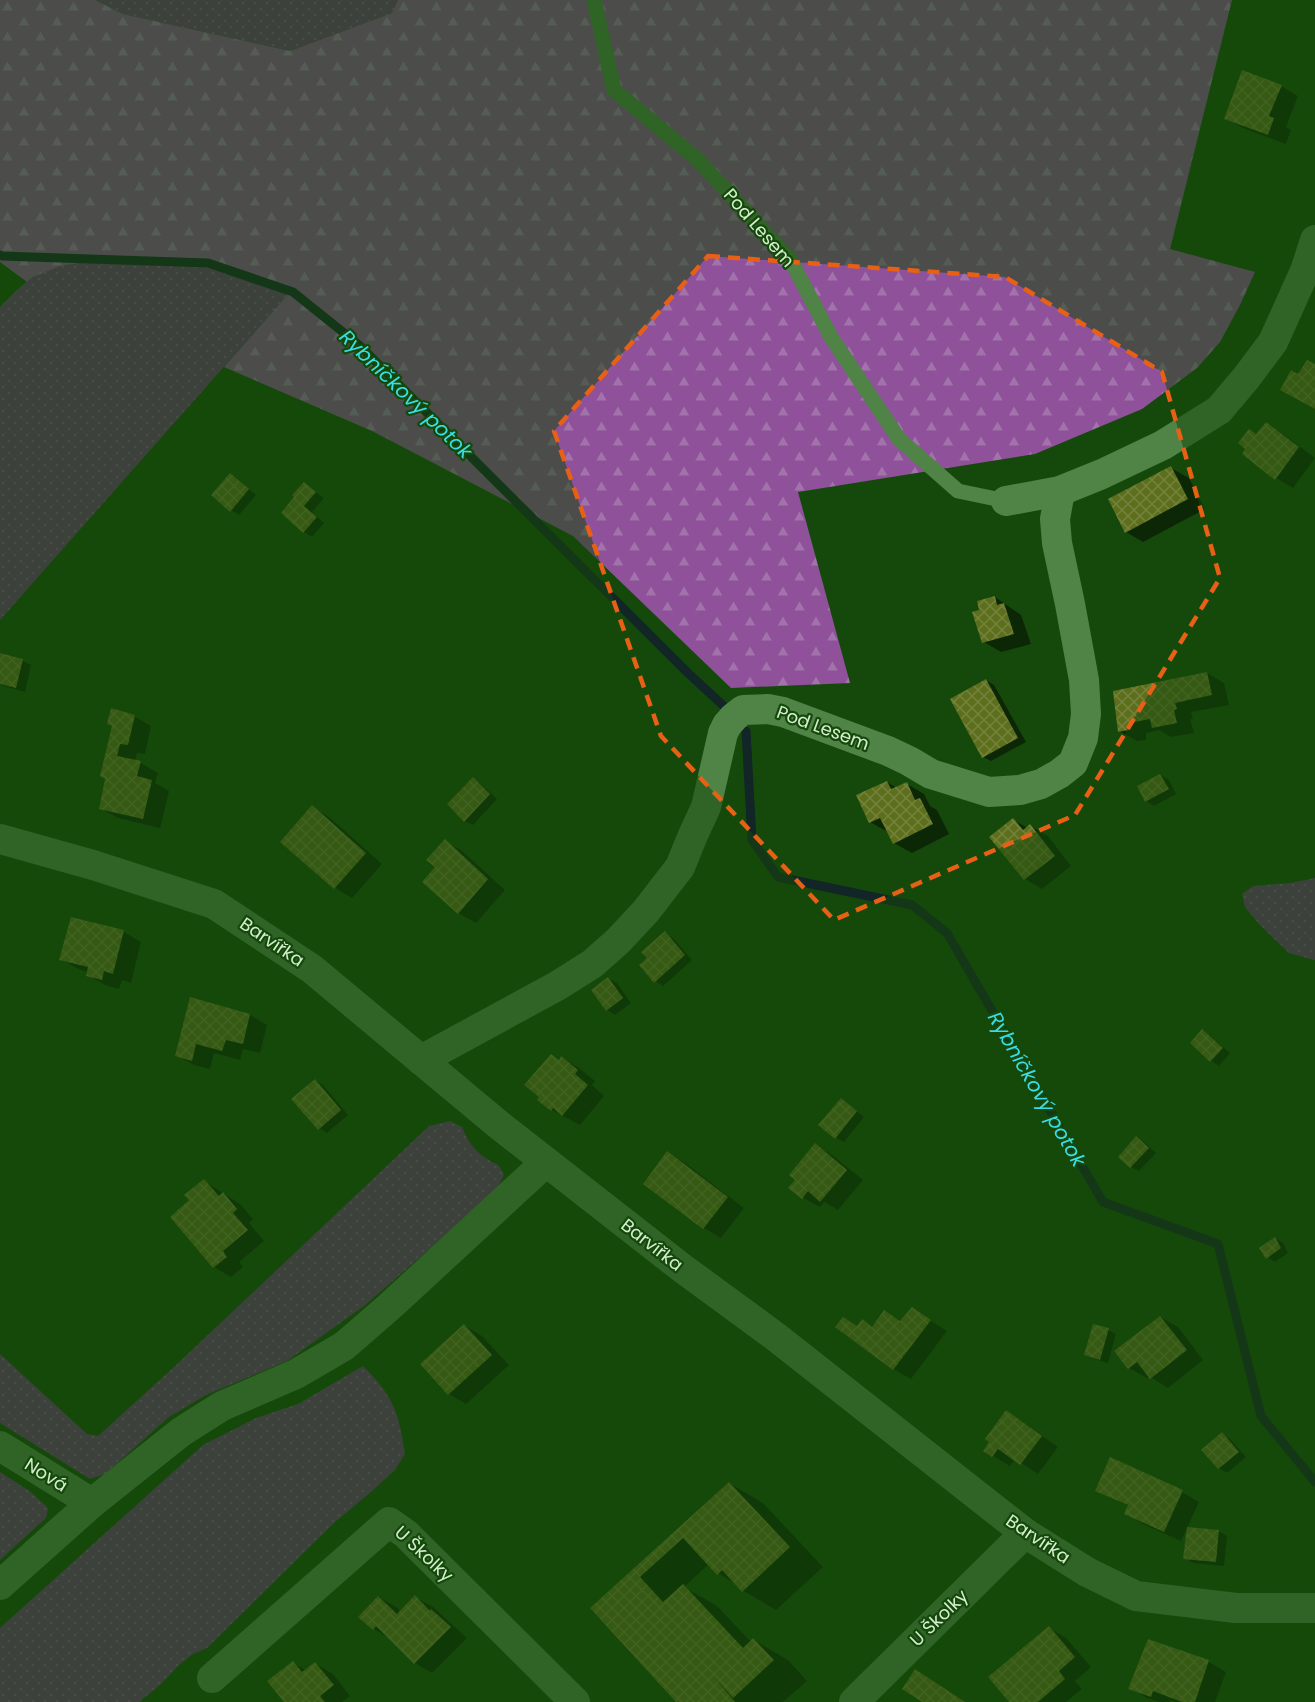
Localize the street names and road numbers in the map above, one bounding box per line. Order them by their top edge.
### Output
street label: Pod Lesem [718,183,801,272]
street label: Pod Lesem [773,699,873,756]
street label: Barvířka [235,911,309,972]
street label: Barvířka [616,1212,689,1277]
street label: Nová [20,1452,73,1497]
street label: Barvířka [1001,1508,1075,1569]
street label: U Školky [389,1520,459,1587]
street label: U Školky [904,1584,973,1652]

